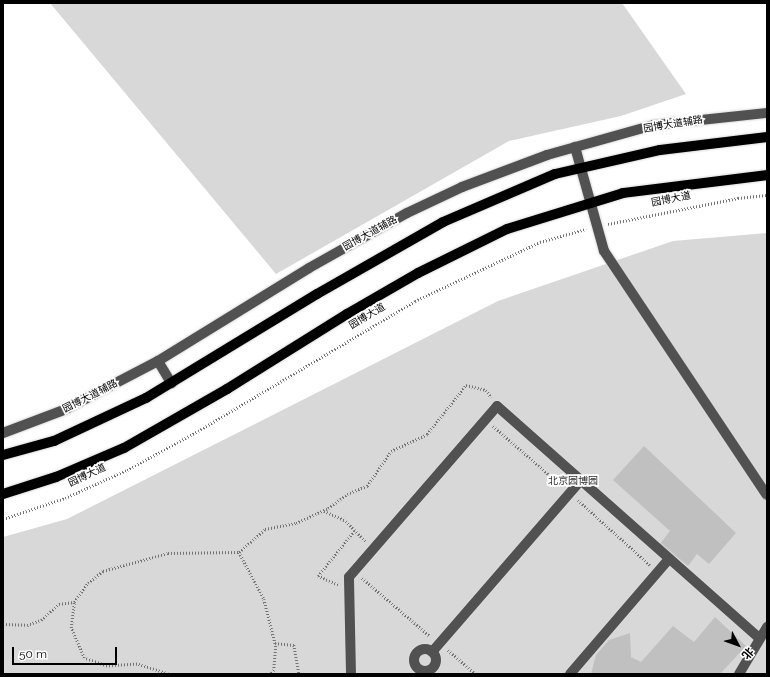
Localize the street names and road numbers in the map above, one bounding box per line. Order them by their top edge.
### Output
street label: 园博大道辅路 [642,113,704,135]
street label: 园博大道 [650,189,692,209]
street label: 园博大道辅路 [341,213,399,253]
street label: 园博大道 [347,301,387,331]
street label: 园博大道辅路 [61,377,119,415]
street label: 园博大道 [66,461,108,489]

